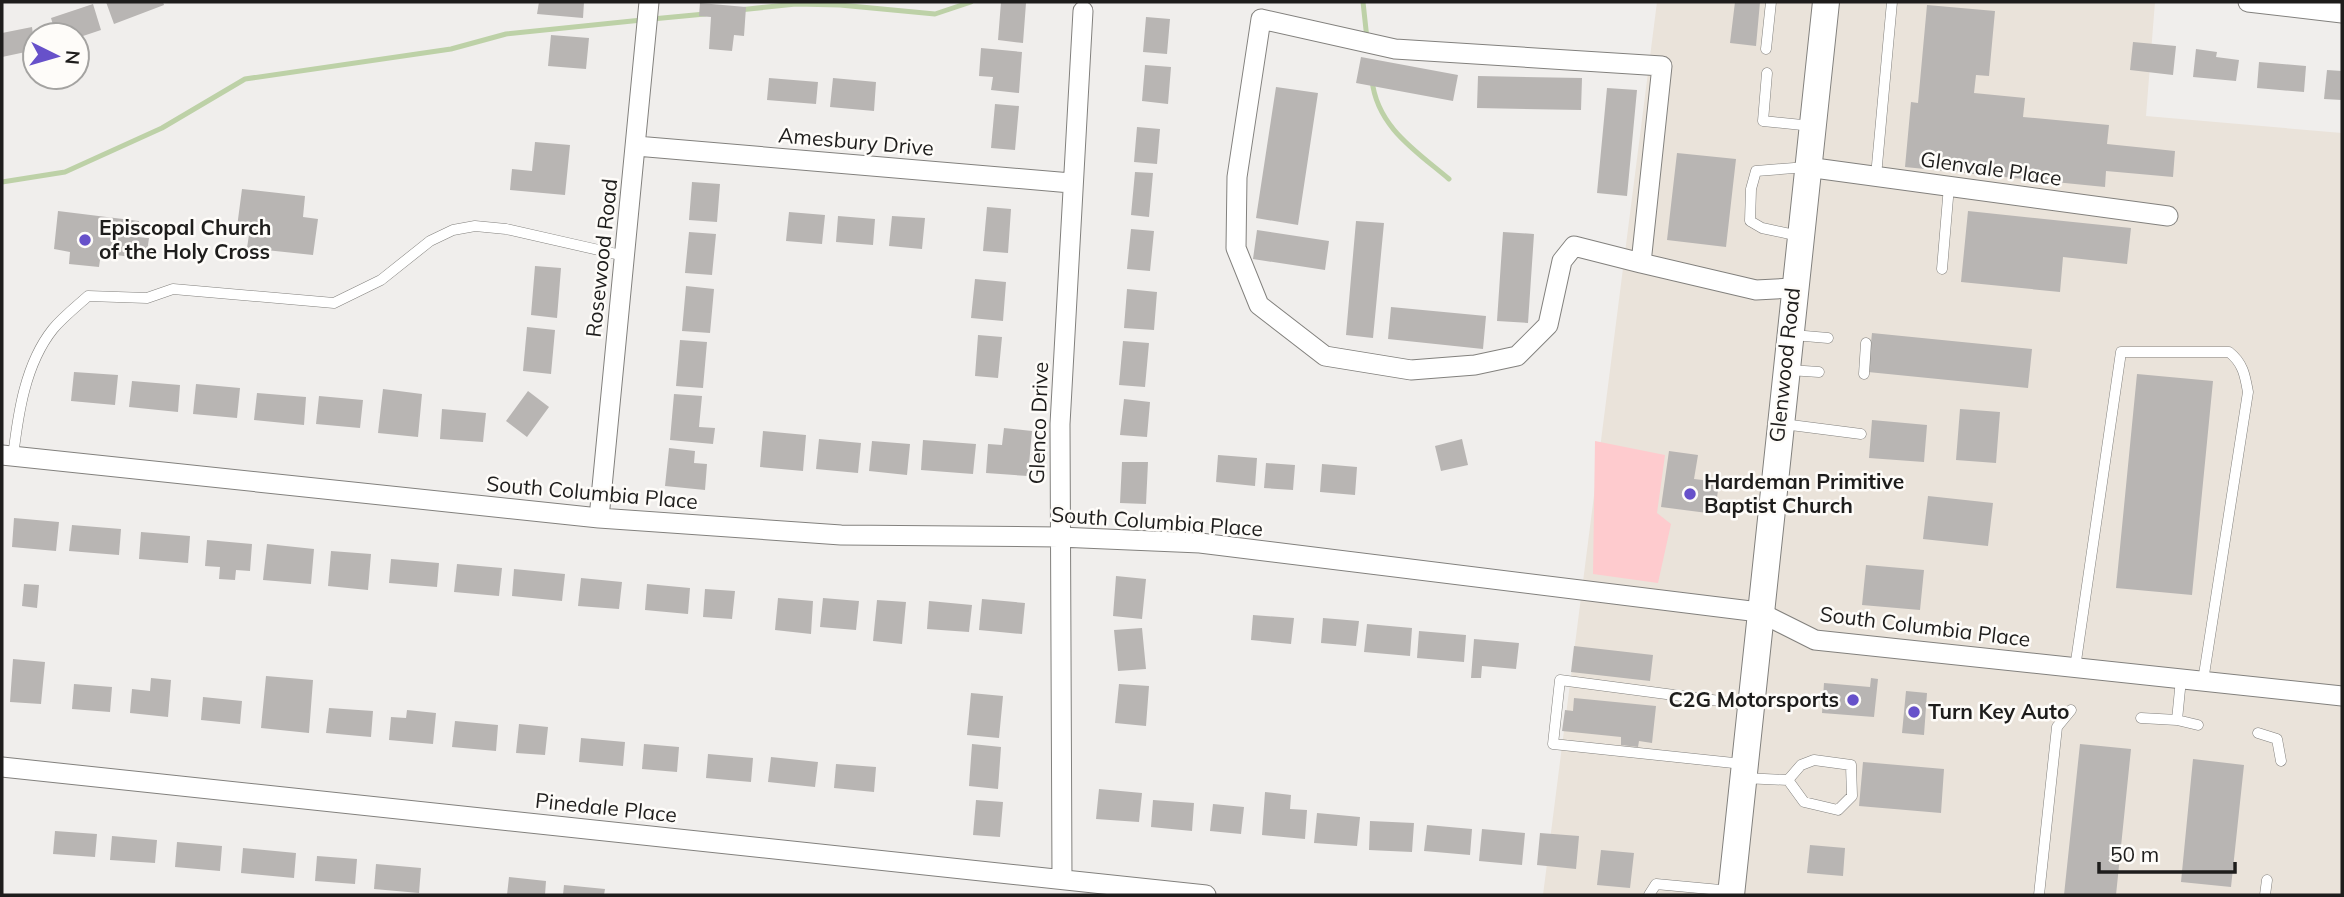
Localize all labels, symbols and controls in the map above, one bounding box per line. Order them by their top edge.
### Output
north arrow [21,21,91,91]
text: N [60,49,86,66]
street label: Amesbury Drive [777,121,935,161]
street label: Glenvale Place [1919,145,2063,191]
street label: Rosewood Road [580,177,622,339]
place label: Episcopal Church of the Holy Cross [99,214,272,264]
marker: Episcopal Church of the Holy Cross [77,232,93,248]
street label: Glenwood Road [1763,286,1805,444]
street label: Glenco Drive [1023,361,1053,485]
place label: Hardeman Primitive Baptist Church [1704,468,1904,518]
street label: South Columbia Place [485,470,699,514]
marker: Hardeman Primitive Baptist Church [1682,486,1698,502]
street label: South Columbia Place [1050,501,1264,541]
street label: South Columbia Place [1818,600,2032,652]
place label: C2G Motorsports [1668,686,1839,712]
marker: C2G Motorsports [1845,692,1861,708]
place label: Turn Key Auto [1928,698,2069,724]
marker: Turn Key Auto [1906,704,1922,720]
street label: Pinedale Place [534,787,678,827]
scale bar [2099,830,2236,874]
text: 50 m [2110,841,2159,867]

